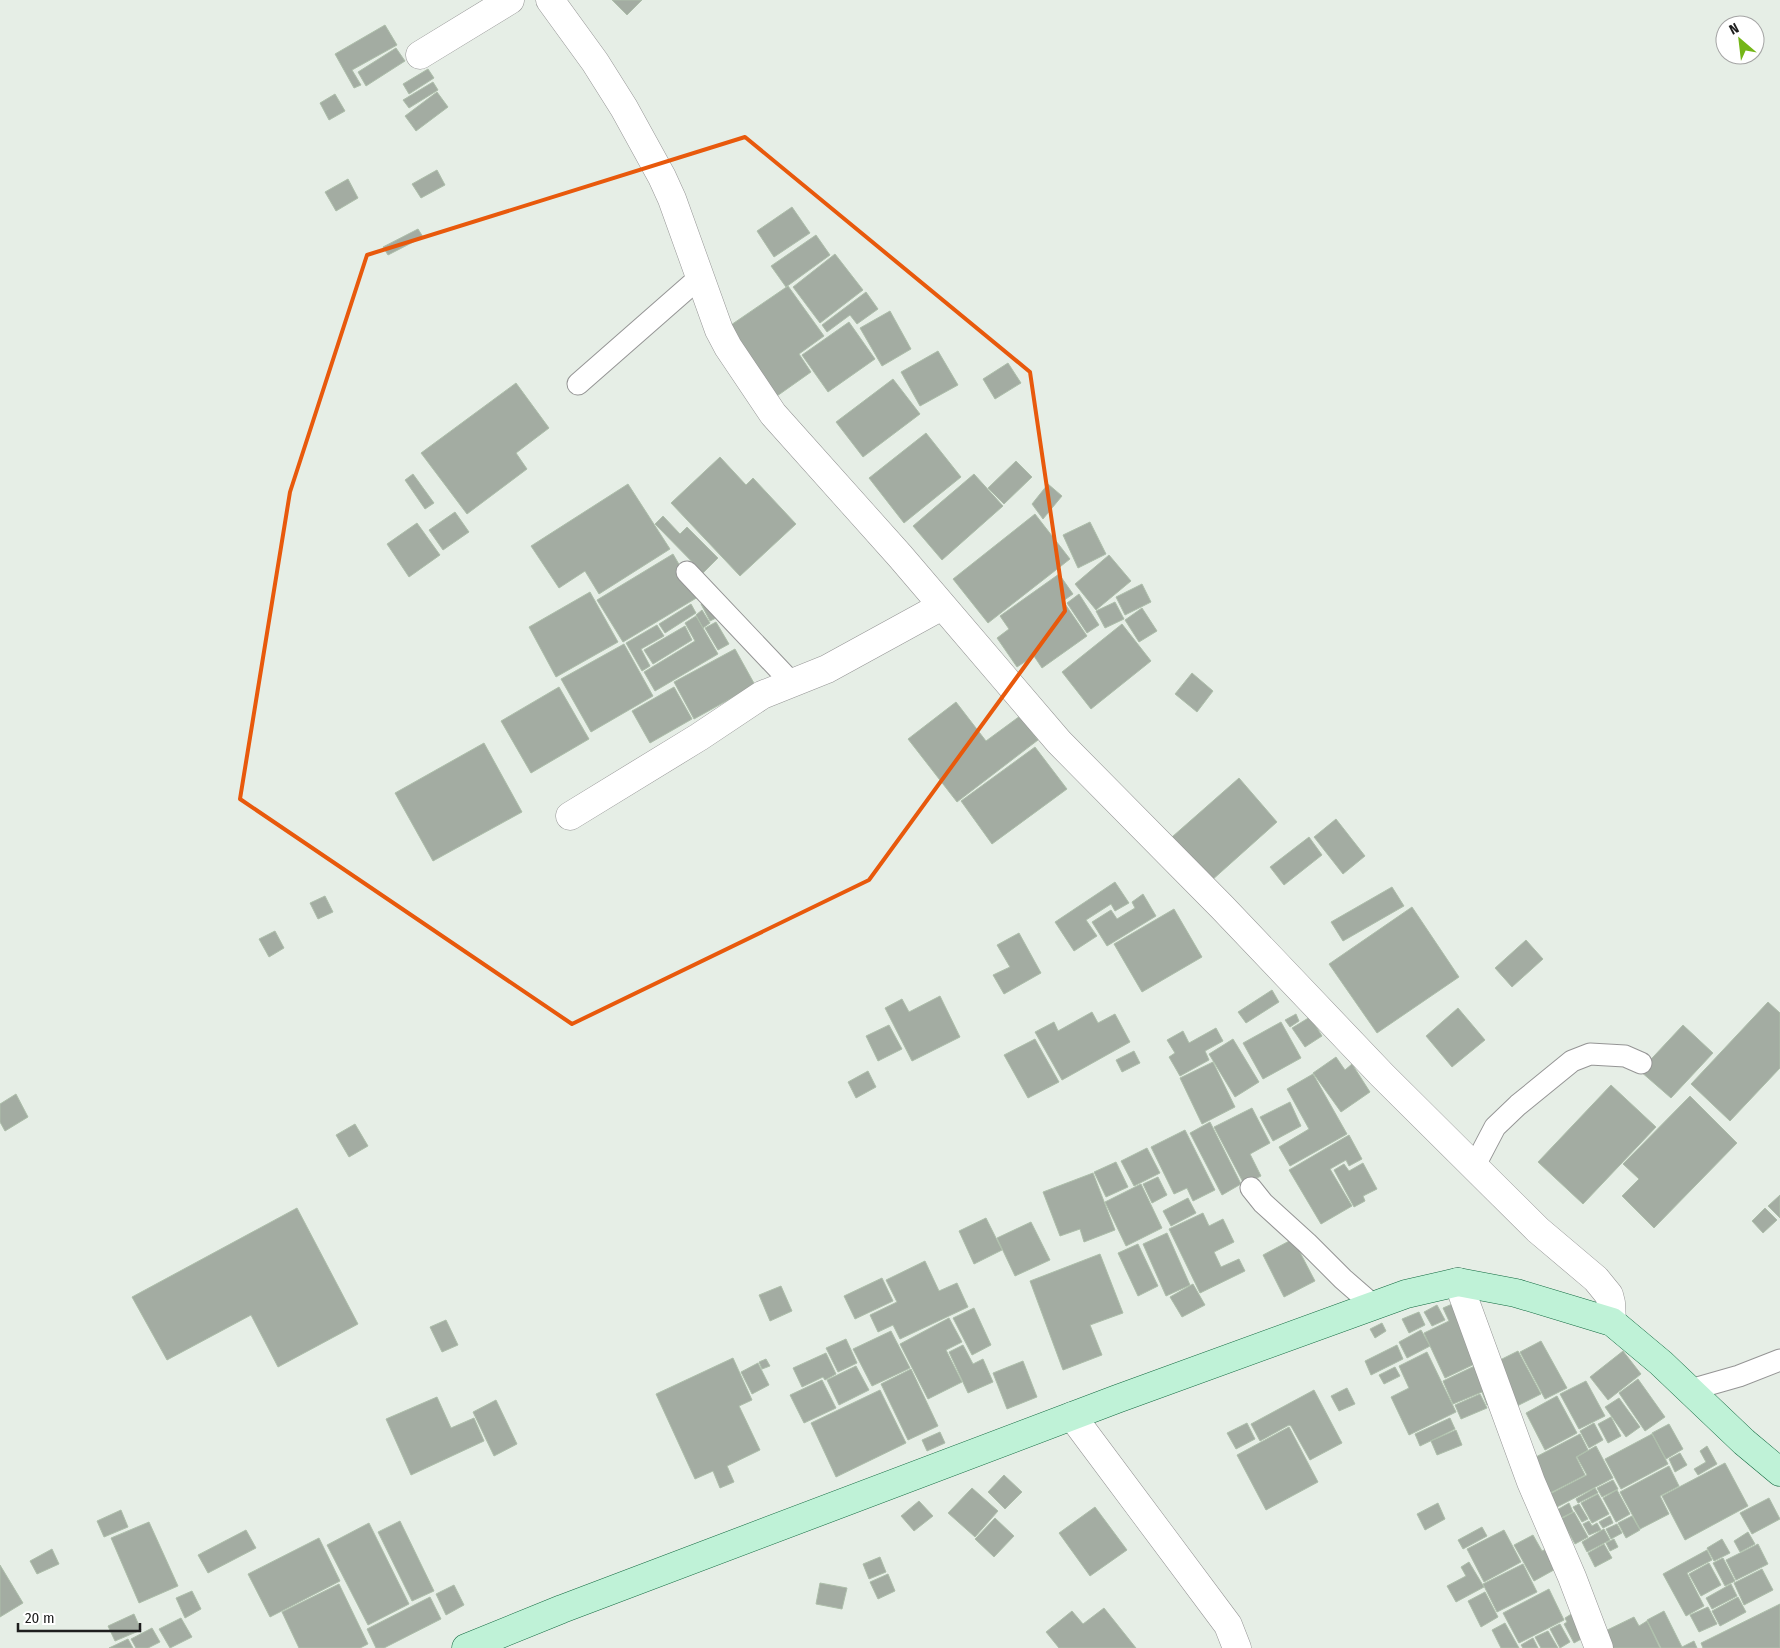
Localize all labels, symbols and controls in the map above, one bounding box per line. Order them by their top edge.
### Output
north arrow [1715,15,1765,65]
text: N [1726,19,1742,38]
scale bar [18,1600,140,1632]
text: 20 m [25,1609,55,1627]

